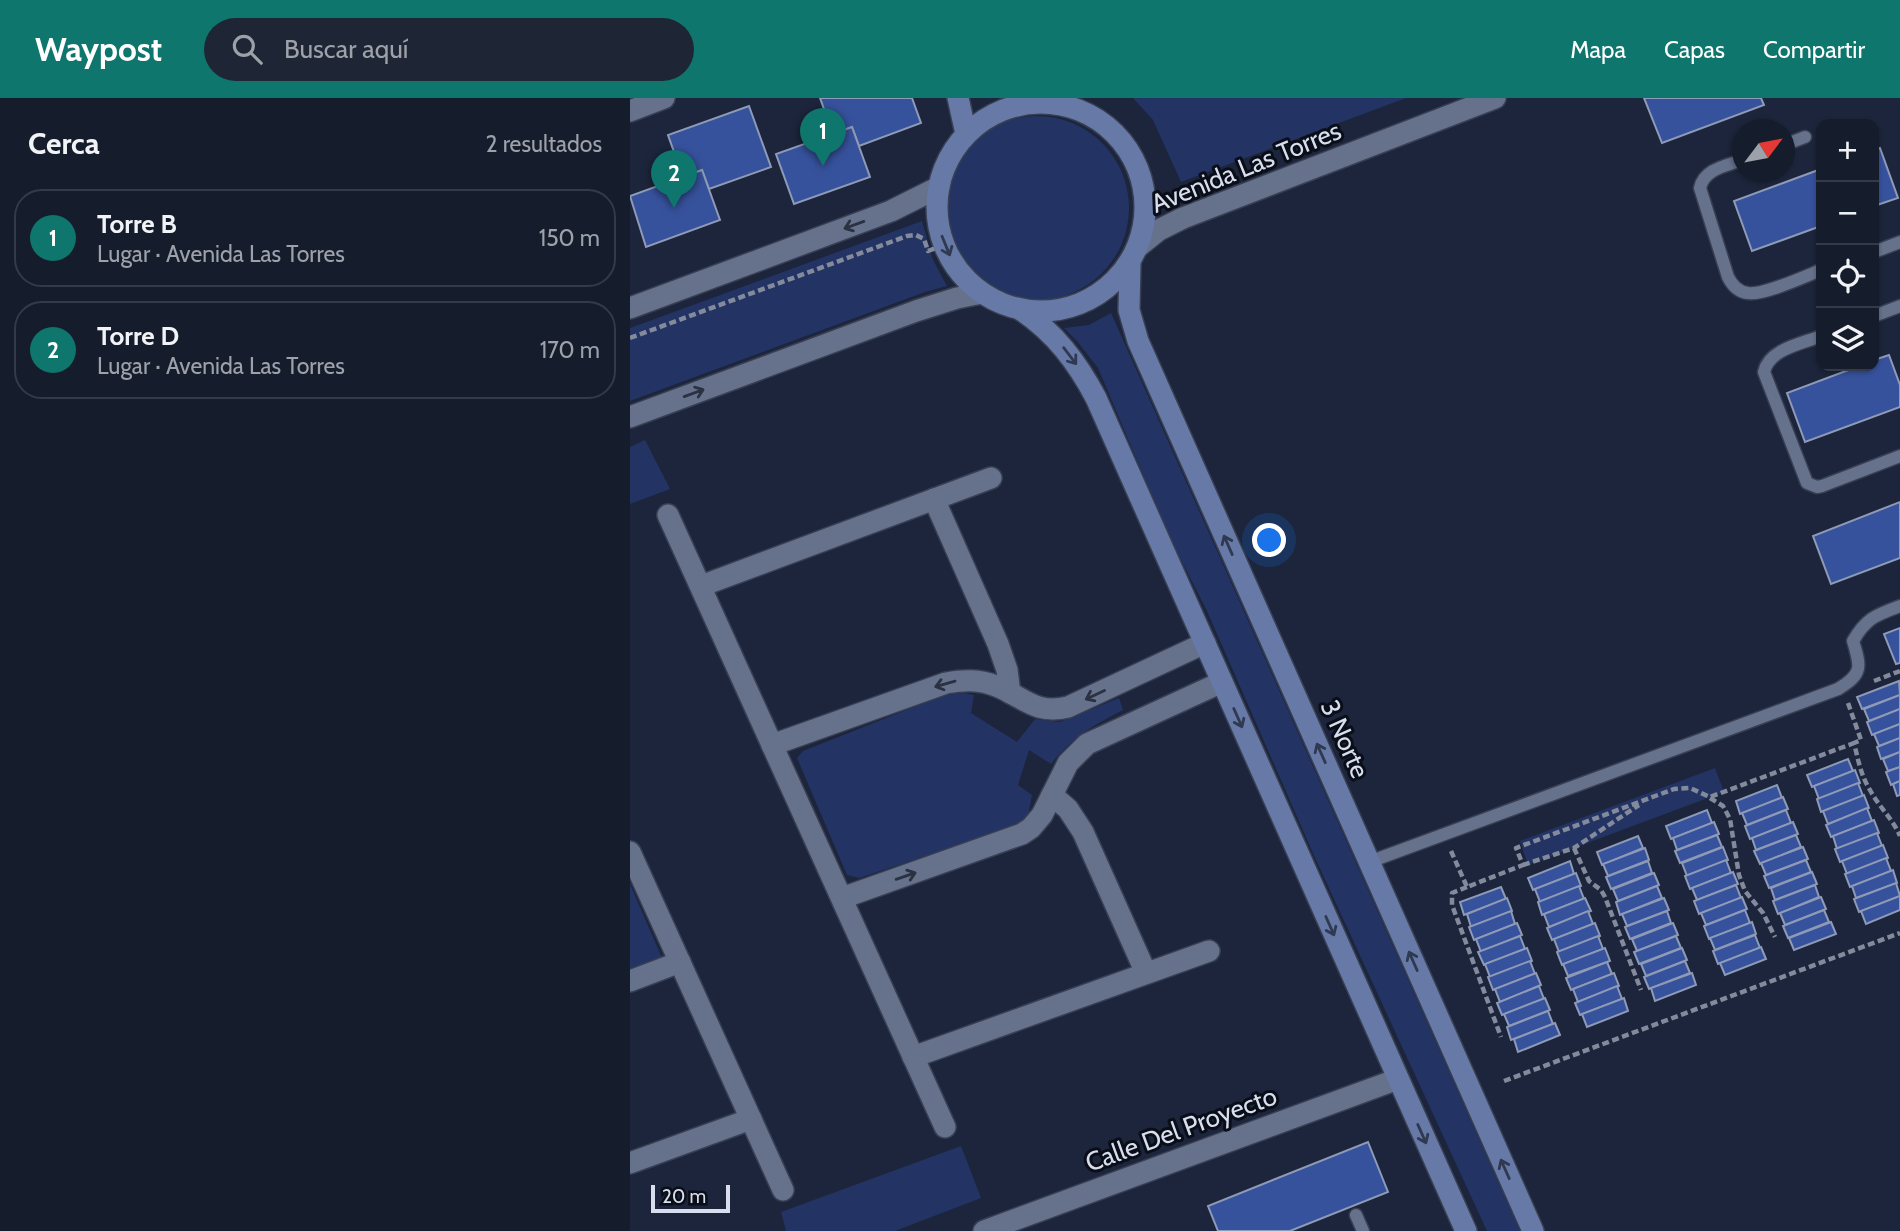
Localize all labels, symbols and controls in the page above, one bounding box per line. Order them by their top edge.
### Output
search box [204,18,694,81]
text: Waypost [35,29,162,69]
icon: search [228,30,266,68]
text: Buscar aquí [284,33,408,65]
text: Mapa [1570,35,1626,64]
text: Capas [1664,35,1725,64]
text: Compartir [1763,35,1865,64]
pin: 1 [800,108,846,166]
street label: Avenida Las Torres [1146,114,1346,220]
north arrow [1732,119,1795,182]
map controls [1816,119,1879,371]
button: + [1816,119,1879,182]
text: Cerca [28,125,100,162]
text: 2 resultados [485,130,602,158]
pin: 2 [651,150,697,208]
button: − [1816,182,1879,245]
text: Torre B [97,208,177,240]
one-way arrow [843,219,865,232]
text: 1 [49,224,57,252]
text: 150 m [539,224,600,252]
one-way arrow [940,235,953,257]
text: Lugar · Avenida Las Torres [97,240,345,268]
button: locate [1816,245,1879,308]
button: layers [1816,308,1879,371]
text: Torre D [97,320,179,352]
text: 2 [47,336,59,364]
text: 170 m [540,336,600,364]
one-way arrow [1063,346,1078,365]
text: Lugar · Avenida Las Torres [97,352,345,380]
one-way arrow [682,386,704,399]
your location [1252,523,1286,557]
one-way arrow [1221,535,1234,556]
one-way arrow [935,679,957,692]
one-way arrow [1085,689,1106,702]
street label: 3 Norte [1314,695,1376,783]
one-way arrow [1232,707,1245,728]
one-way arrow [1313,743,1326,764]
one-way arrow [895,869,917,882]
one-way arrow [1324,915,1337,936]
one-way arrow [1406,950,1419,972]
street label: Calle Del Proyecto [1081,1080,1281,1178]
one-way arrow [1416,1123,1429,1144]
one-way arrow [1498,1158,1511,1180]
scale bar [651,1182,730,1214]
text: 20 m [662,1185,706,1208]

